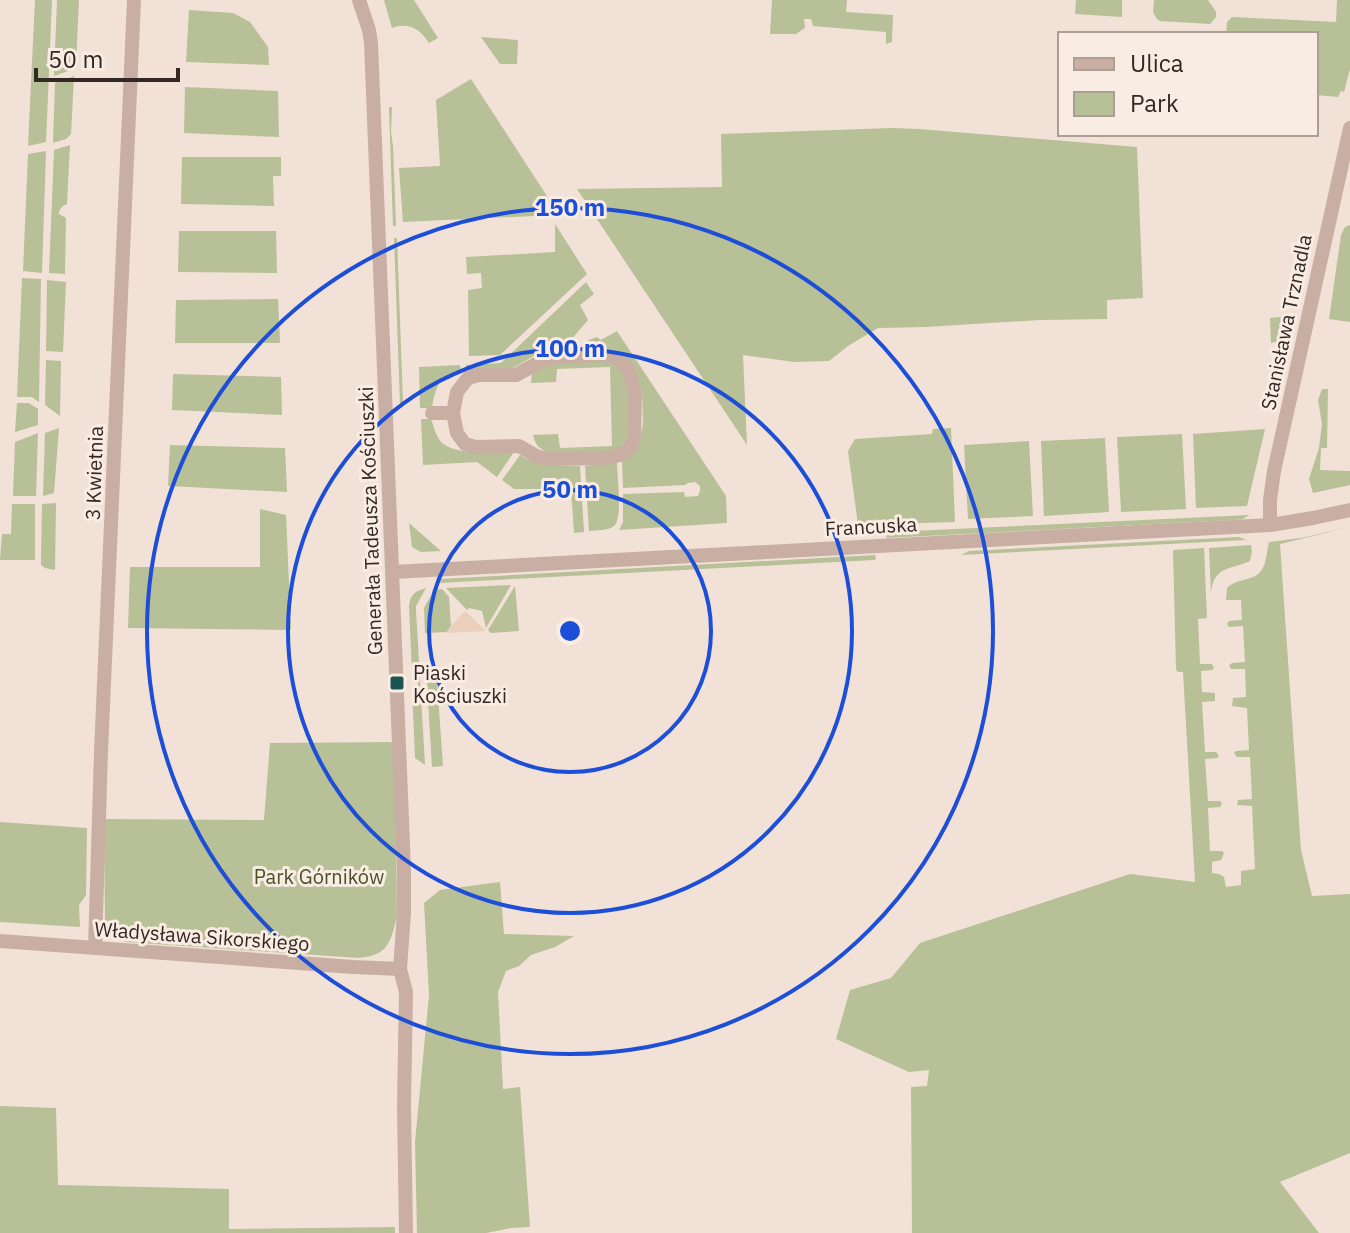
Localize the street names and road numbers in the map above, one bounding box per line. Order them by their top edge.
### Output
street label: Stanisława Trznadla [1254,231,1318,412]
street label: Generała Tadeusza Kościuszki [352,386,388,656]
street label: 3 Kwietnia [79,425,109,521]
street label: Francuska [824,510,918,542]
street label: Władysława Sikorskiego [94,915,310,957]

